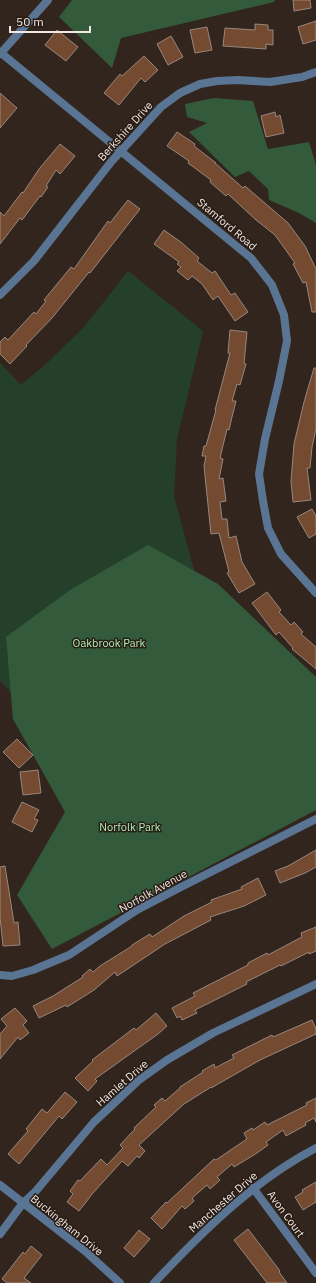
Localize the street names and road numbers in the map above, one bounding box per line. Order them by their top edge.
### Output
street label: Berkshire Drive [95,98,155,164]
street label: Stamford Road [194,195,260,253]
street label: Norfolk Avenue [116,867,190,915]
street label: Hamlet Drive [93,1057,151,1109]
street label: Manchester Drive [186,1168,260,1236]
street label: Avon Court [264,1188,308,1240]
street label: Buckingham Drive [28,1191,106,1259]

